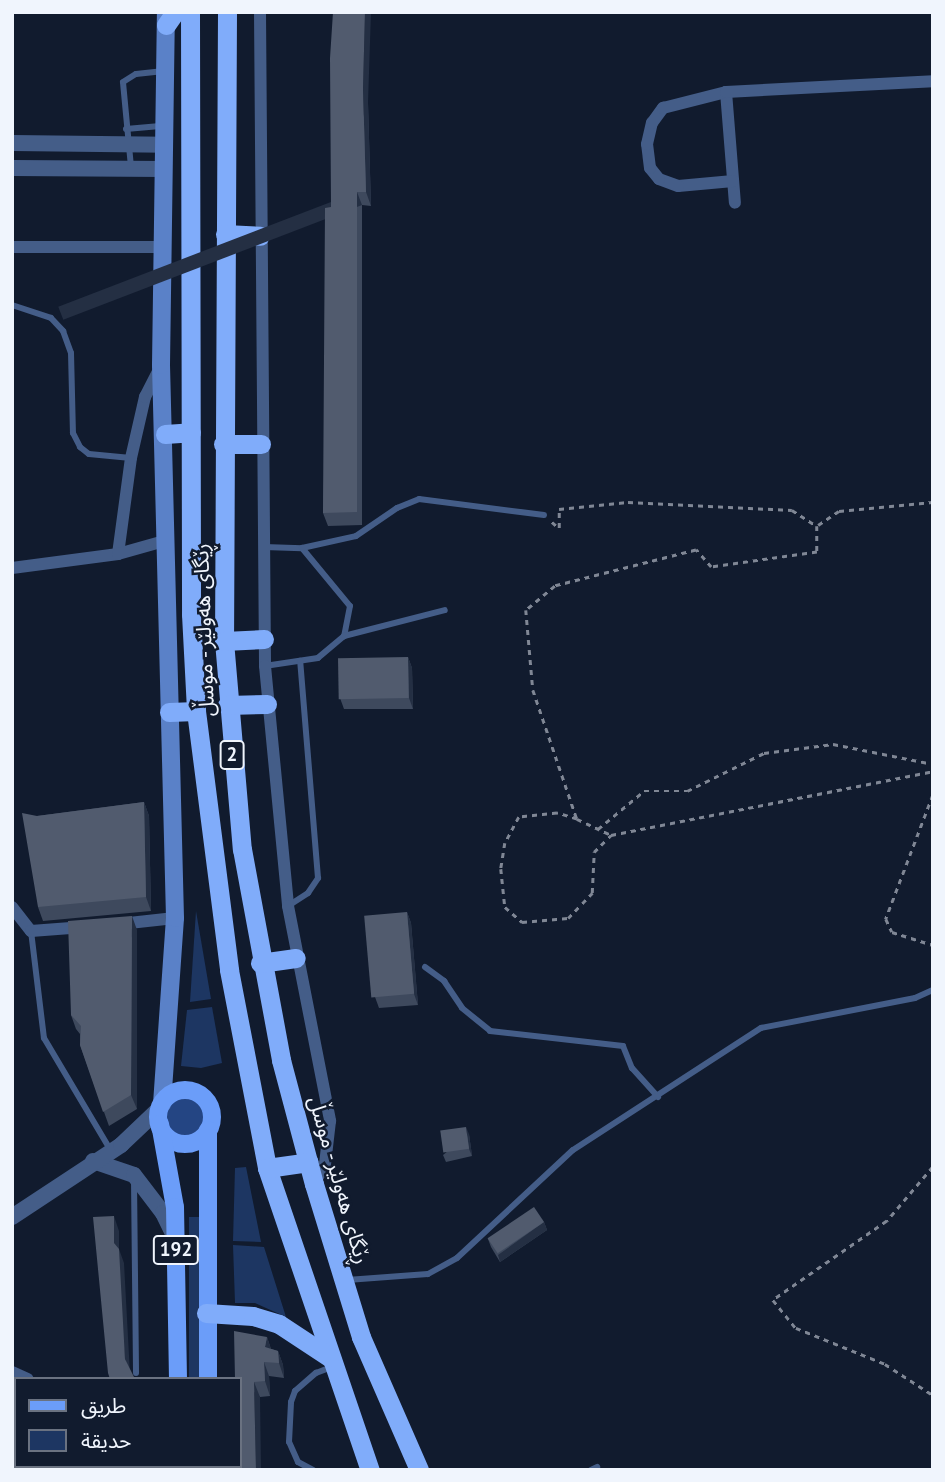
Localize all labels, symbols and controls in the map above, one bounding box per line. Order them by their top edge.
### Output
street label: ڕێگای هەولێر - موسڵ [188,541,220,719]
road number: 2 [218,740,246,770]
street label: ڕێگای هەولێر - موسڵ [303,1092,375,1268]
road number: 192 [152,1234,200,1266]
legend [14,1377,242,1468]
text: طريق [81,1392,126,1419]
text: حديقة [81,1427,131,1454]

